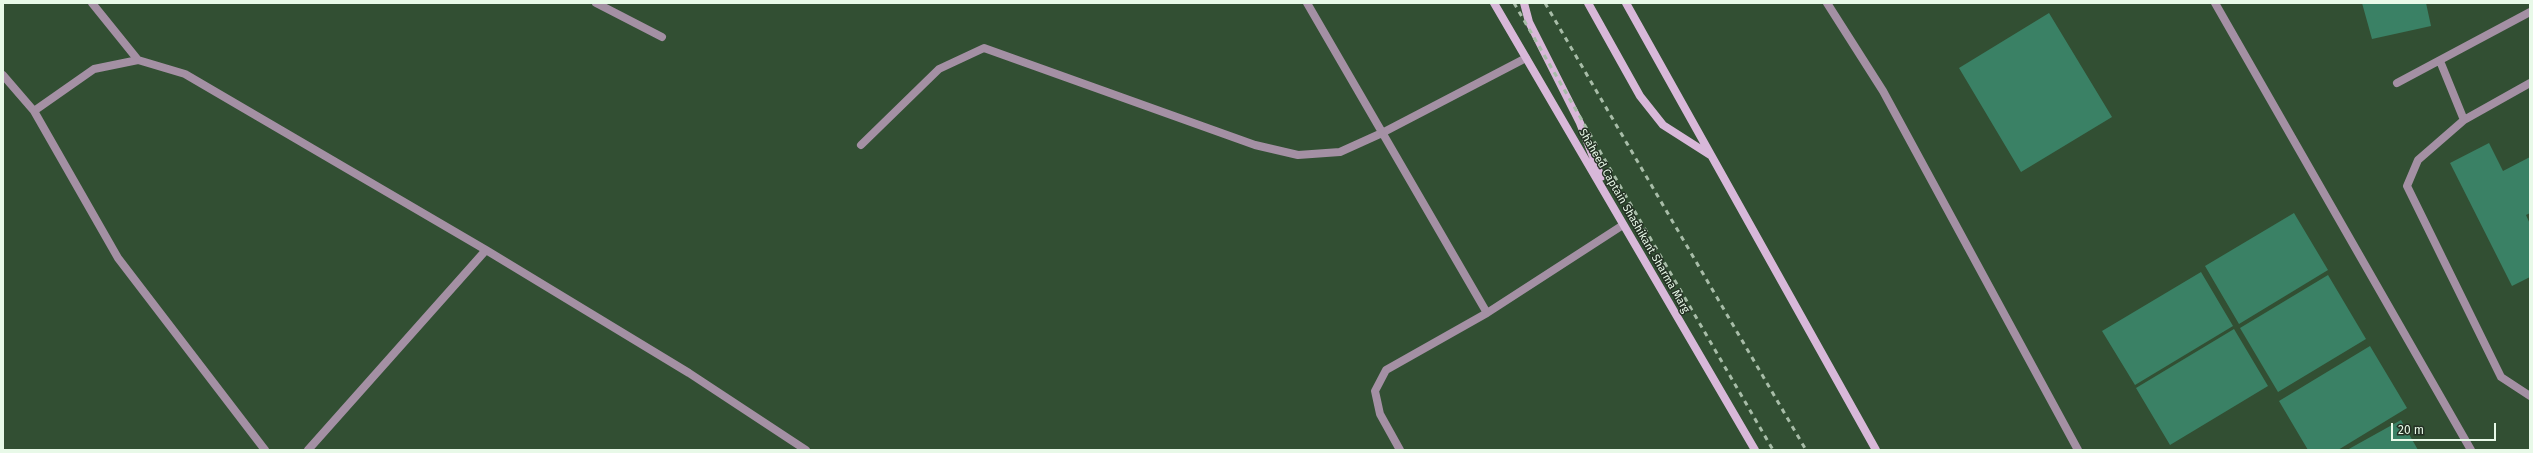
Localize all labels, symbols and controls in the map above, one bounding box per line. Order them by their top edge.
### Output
street label: Shaheed Captain Shashikant Sharma Marg [1576,127,1692,315]
scale bar [2393,415,2498,441]
text: 20 m [2398,423,2424,437]

